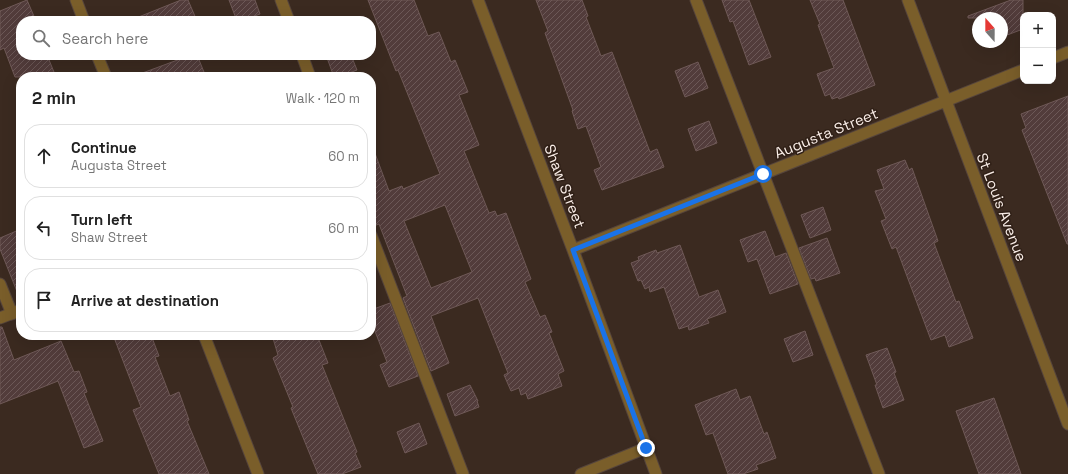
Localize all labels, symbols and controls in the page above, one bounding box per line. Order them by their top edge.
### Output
north arrow [972,12,1008,48]
map controls [1020,12,1056,84]
button: + [1020,12,1056,48]
search box [16,16,376,60]
icon: search [30,27,52,49]
text: Search here [62,29,148,48]
button: − [1020,48,1056,84]
text: 2 min [32,87,76,109]
text: Walk · 120 m [286,90,360,107]
street label: Augusta Street [771,103,881,162]
text: Continue [71,138,137,157]
street label: Shaw Street [540,141,590,231]
icon: ahead [33,145,55,167]
text: 60 m [328,148,359,165]
street label: St Louis Avenue [973,150,1031,264]
text: Augusta Street [71,157,167,174]
route start [754,165,772,183]
text: Turn left [71,210,133,229]
icon: left [33,217,55,239]
text: 60 m [328,220,359,237]
text: Shaw Street [71,229,148,246]
icon: arrive [33,289,55,311]
text: Arrive at destination [71,291,219,310]
route end [637,439,655,457]

